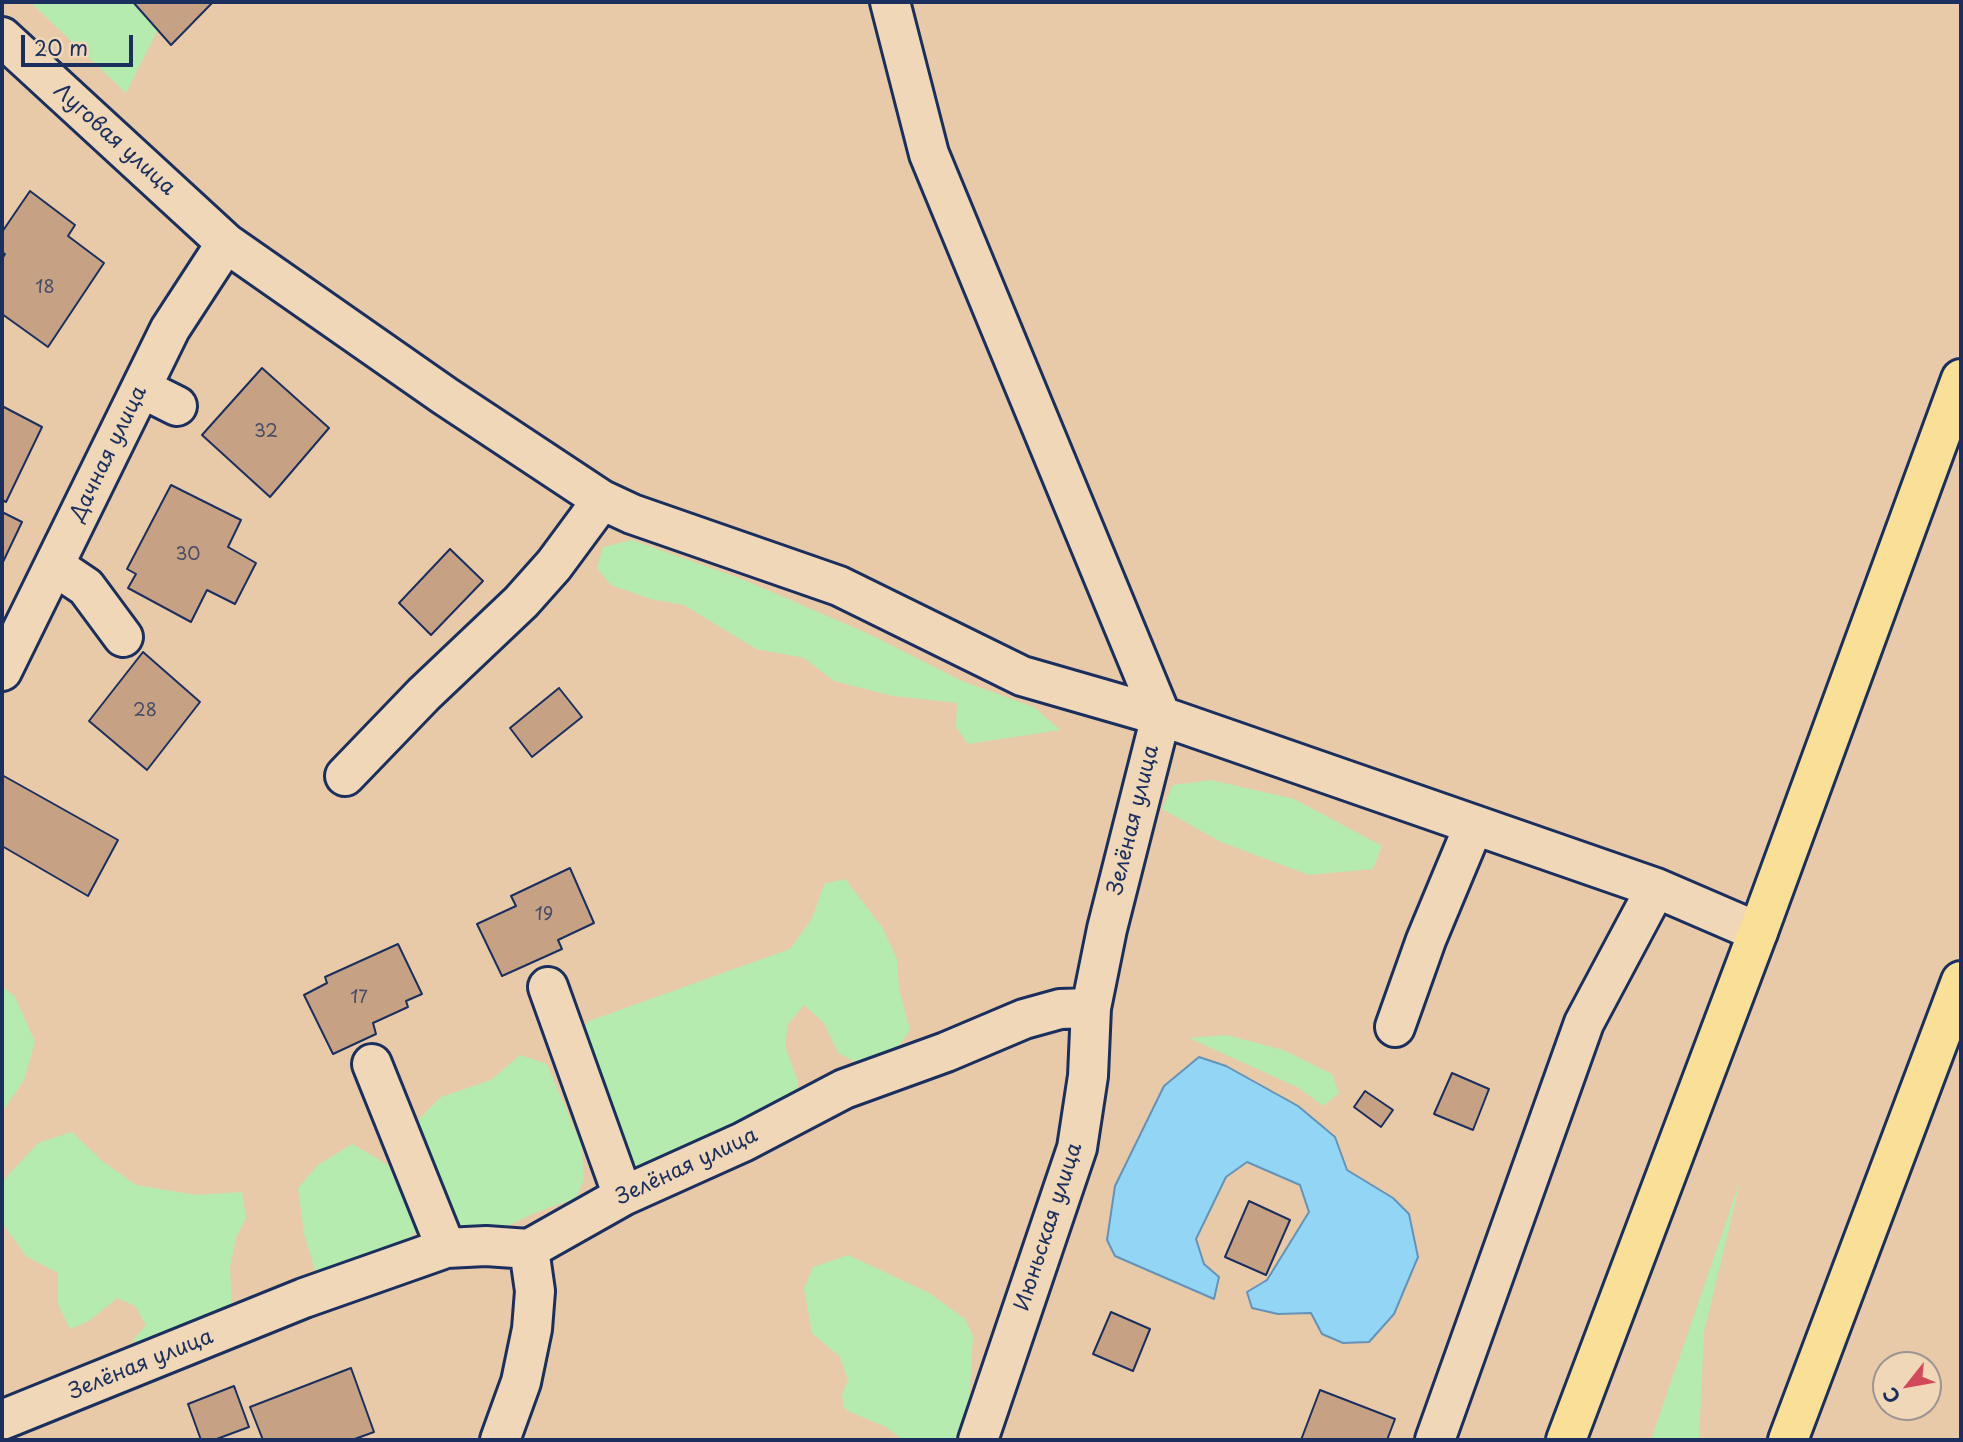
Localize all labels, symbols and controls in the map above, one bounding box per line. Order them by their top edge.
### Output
scale bar [24,21,136,65]
text: 20 m [34,31,88,63]
street label: Луговая улица [48,79,180,201]
house number: 18 [35,277,55,299]
street label: Дачная улица [65,382,153,526]
house number: 32 [254,421,278,443]
house number: 30 [175,544,201,566]
house number: 28 [133,700,157,722]
street label: Зелёная улица [1103,742,1165,898]
house number: 19 [535,904,553,926]
house number: 17 [350,987,368,1009]
street label: Зелёная улица [612,1123,762,1211]
street label: Июньская улица [1010,1140,1088,1314]
street label: Зелёная улица [65,1325,217,1405]
north arrow [1872,1351,1942,1421]
text: С [1875,1382,1906,1409]

